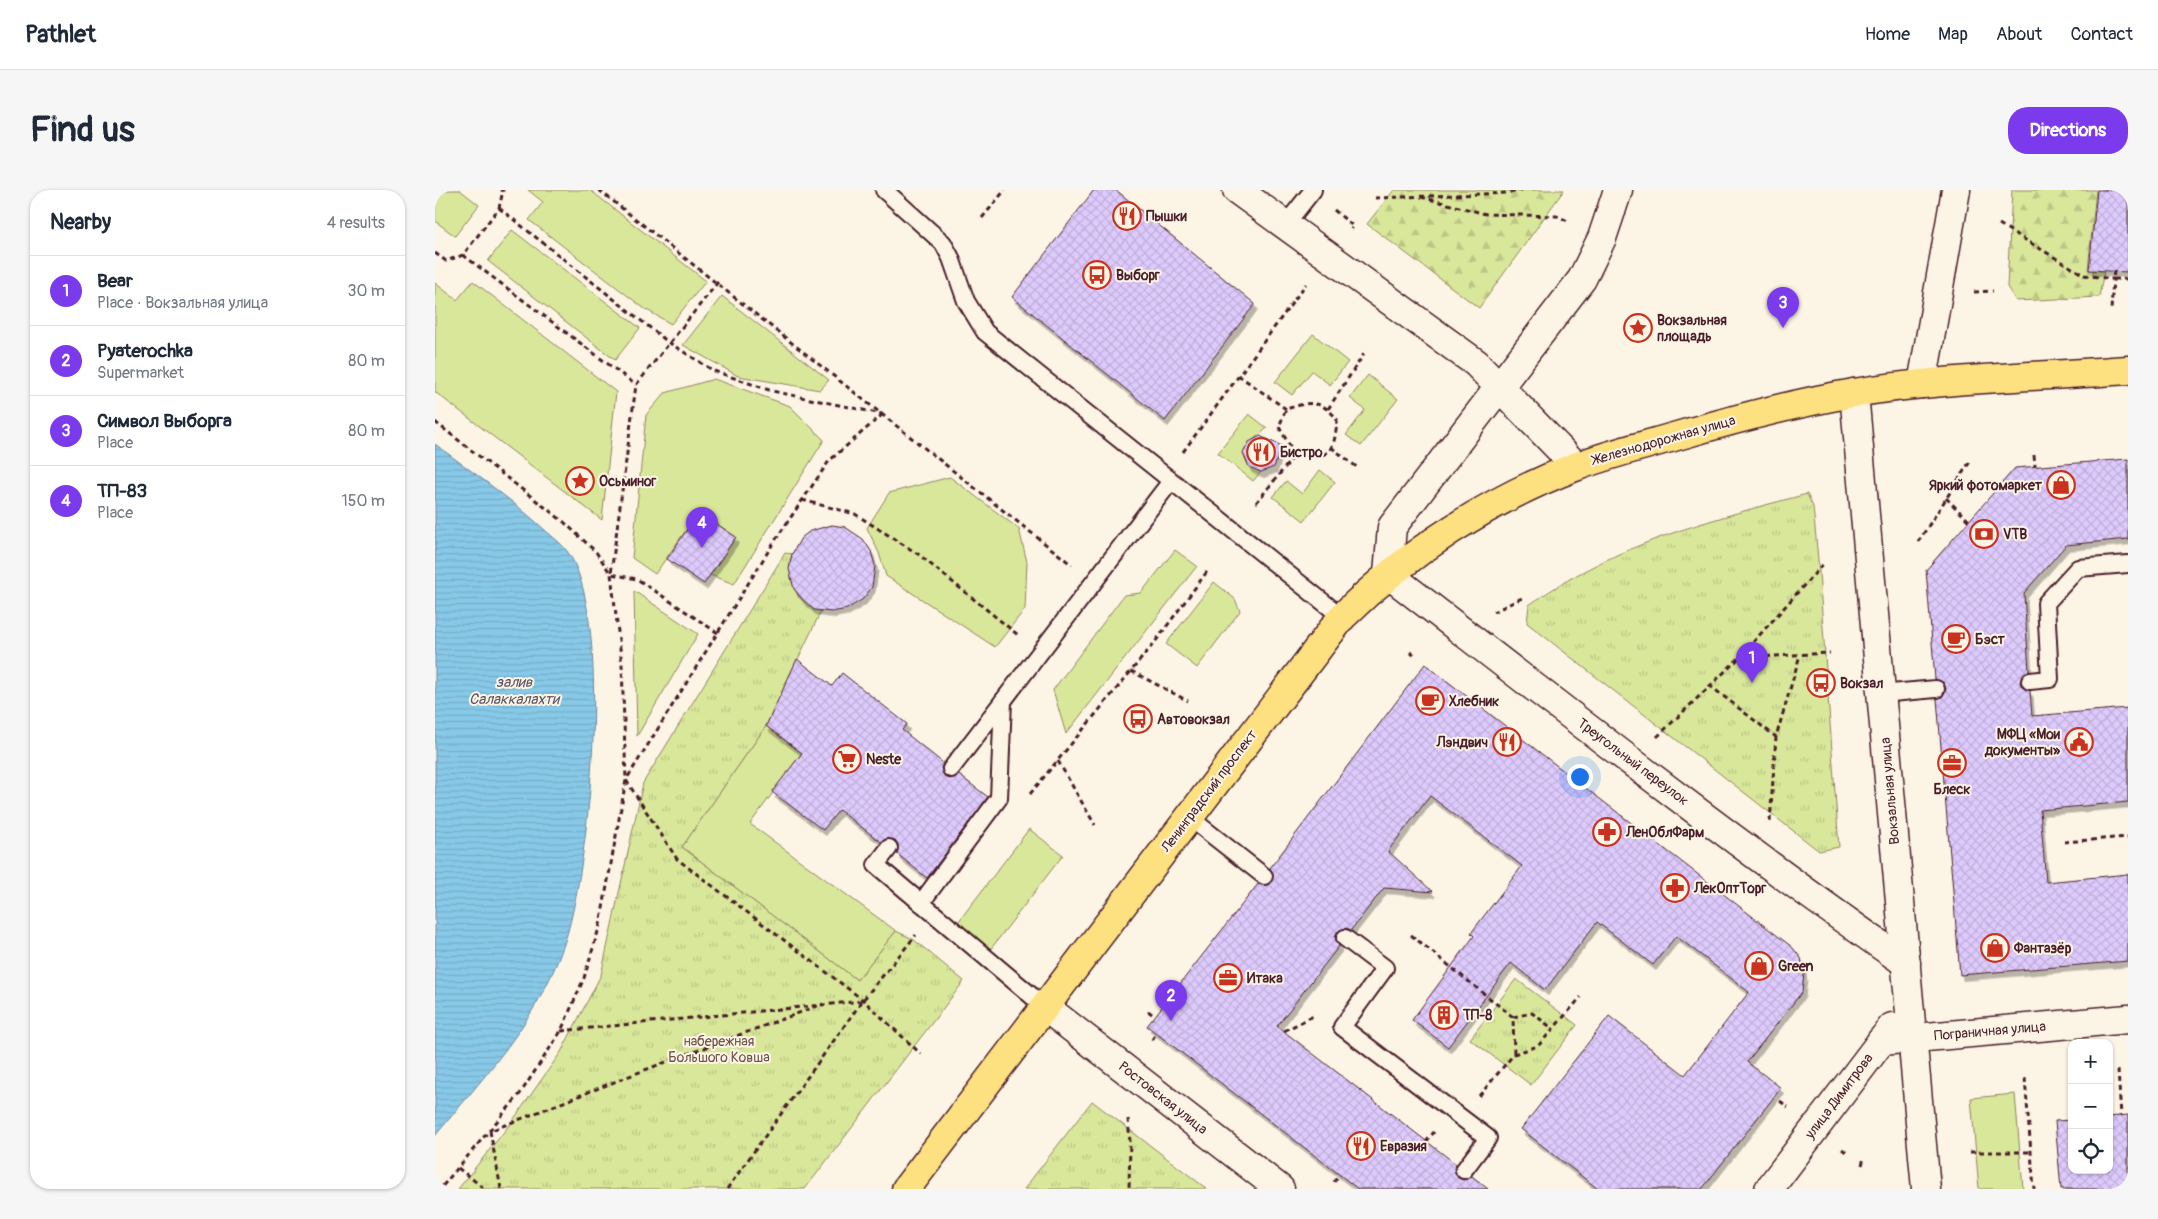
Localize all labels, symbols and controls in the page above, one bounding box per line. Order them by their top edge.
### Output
text: Pathlet [25,20,96,49]
text: Home [1865,23,1910,46]
text: Map [1938,23,1968,46]
text: About [1996,23,2042,46]
text: Contact [2070,23,2133,46]
button: Directions [2008,107,2128,154]
text: Find us [30,108,135,152]
restaurant icon: Пышки [1112,201,1142,231]
place label: Пышки [1146,208,1188,225]
text: Nearby [50,209,111,236]
text: 4 results [327,213,385,233]
bus stop icon: Выборг [1082,260,1112,290]
place label: Выборг [1116,267,1160,284]
text: Bear [97,269,133,293]
text: 1 [63,281,69,301]
text: 30 m [347,281,385,301]
pin: 3 [1767,287,1799,328]
text: Place · Вокзальная улица [97,293,268,313]
place label: Вокзальная площадь [1657,312,1727,345]
place icon: Вокзальная площадь [1623,313,1653,343]
text: Pyaterochka [97,339,193,363]
text: 2 [62,351,70,371]
text: 80 m [348,351,385,371]
text: Supermarket [97,363,184,383]
text: Символ Выборга [97,409,232,433]
street label: Железнодорожная улица [1589,411,1737,469]
text: 3 [62,421,70,441]
text: 80 m [348,421,385,441]
text: Place [97,433,133,453]
restaurant icon: Бистро [1246,437,1276,467]
place label: Бистро [1280,444,1323,461]
place icon: Осьминог [565,466,595,496]
shop icon: Яркий фотомаркет [2046,470,2076,500]
place label: Осьминог [599,473,656,490]
place label: Яркий фотомаркет [1929,477,2043,494]
text: ТП-83 [97,479,147,503]
text: 4 [61,491,71,511]
text: 150 m [341,491,385,511]
text: Place [97,503,133,523]
pin: 4 [686,507,718,548]
bank icon: VTB [1969,519,1999,549]
place label: VTB [2003,526,2027,543]
cafe icon: Бэст [1941,624,1971,654]
place label: Бэст [1975,631,2006,648]
pin: 1 [1736,642,1768,683]
bus stop icon: Вокзал [1806,668,1836,698]
water label: залив Салаккалахти [469,673,561,709]
place label: Вокзал [1840,675,1883,692]
cafe icon: Хлебник [1415,686,1445,716]
place label: Хлебник [1449,693,1499,710]
bus stop icon: Автовокзал [1123,704,1153,734]
place label: Автовокзал [1157,711,1230,728]
street label: Треугольный переулок [1574,715,1692,809]
street label: Ленинградский проспект [1157,726,1261,856]
place label: МФЦ «Мои документы» [1984,726,2061,759]
restaurant icon: Лэндвич [1492,727,1522,757]
public building icon: МФЦ «Мои документы» [2064,727,2094,757]
place label: Лэндвич [1436,734,1488,751]
street label: Вокзальная улица [1877,737,1903,845]
supermarket icon: Neste [832,744,862,774]
office icon: Блеск [1937,748,1967,778]
place label: Neste [866,751,902,768]
your location [1567,764,1593,790]
place label: Блеск [1933,781,1971,798]
pharmacy icon: ЛенОблФарм [1592,817,1622,847]
place label: ЛенОблФарм [1625,824,1704,841]
pharmacy icon: ЛекОптТорг [1660,873,1690,903]
place label: ЛекОптТорг [1693,880,1766,897]
shop icon: Фантазёр [1980,933,2010,963]
place label: Фантазёр [2013,940,2072,957]
shop icon: Green [1744,951,1774,981]
place label: Green [1778,958,1814,975]
office icon: Итака [1213,963,1243,993]
place label: Итака [1247,970,1283,987]
pin: 2 [1155,980,1187,1021]
building icon: ТП-8 [1429,1000,1459,1030]
place label: ТП-8 [1462,1007,1492,1024]
street label: Пограничная улица [1933,1018,2047,1044]
park label: набережная Большого Ковша [668,1033,770,1066]
map controls [2068,1039,2113,1174]
button: + [2068,1039,2113,1084]
street label: улица Димитрова [1801,1050,1877,1143]
street label: Ростовская улица [1115,1058,1211,1138]
button: − [2068,1084,2113,1129]
button: locate [2068,1129,2113,1174]
restaurant icon: Евразия [1346,1131,1376,1161]
place label: Евразия [1380,1138,1427,1155]

